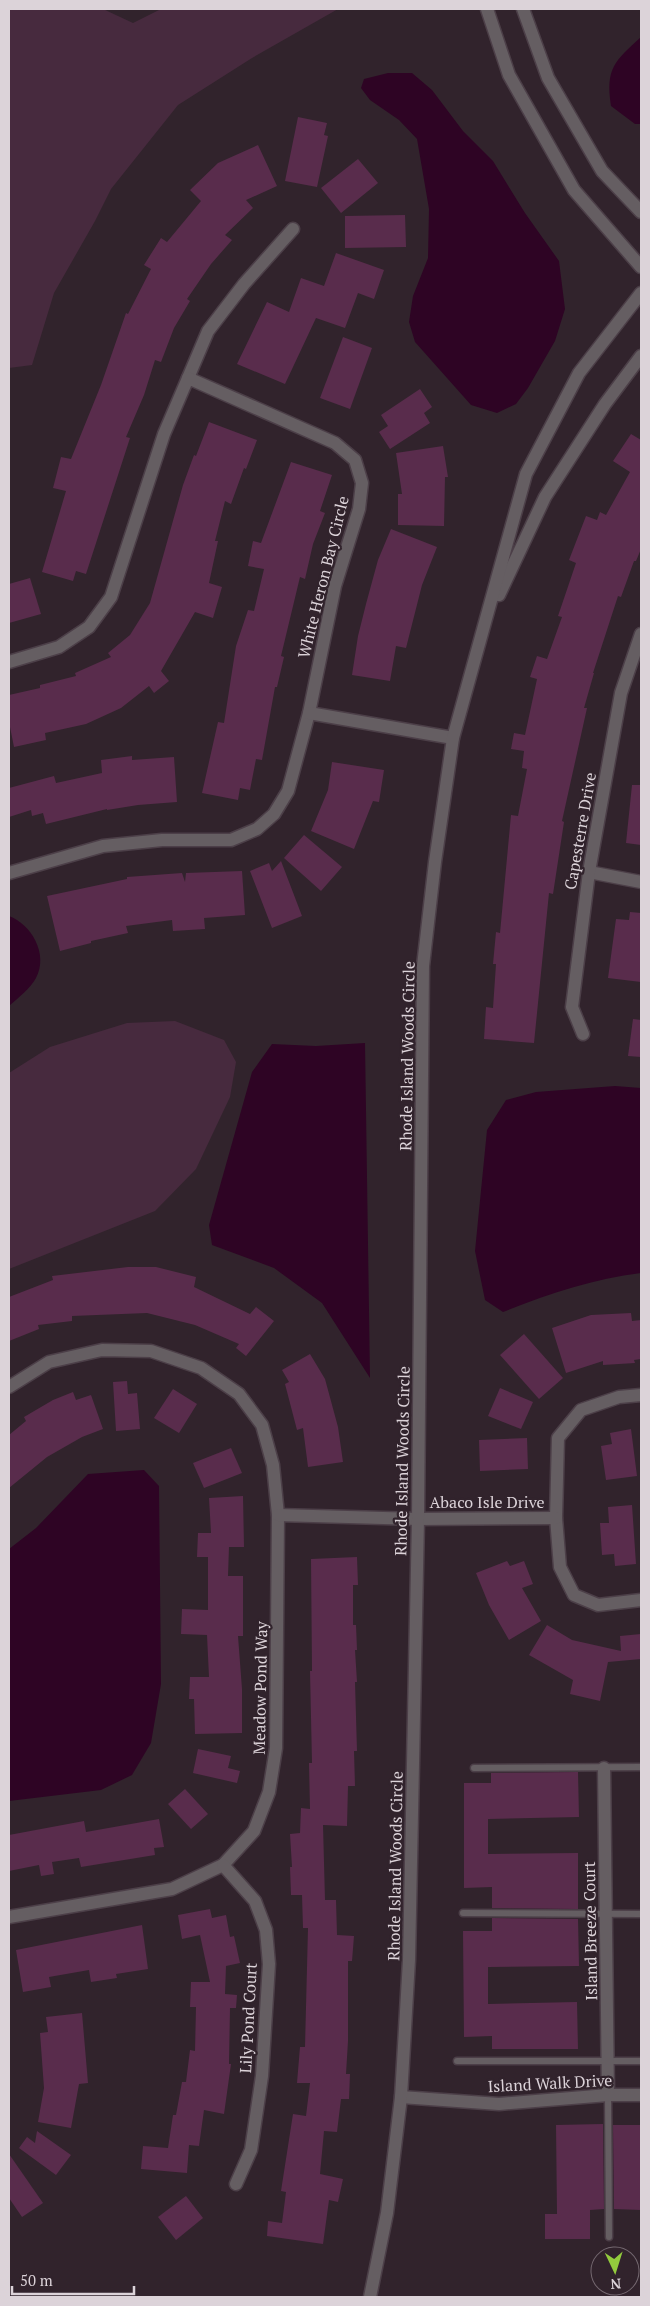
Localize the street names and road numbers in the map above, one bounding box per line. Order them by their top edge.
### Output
street label: White Heron Bay Circle [292,494,354,660]
street label: Capesterre Drive [559,771,601,891]
street label: Rhode Island Woods Circle [394,961,420,1151]
street label: Rhode Island Woods Circle [389,1366,415,1556]
street label: Abaco Isle Drive [429,1491,545,1513]
street label: Meadow Pond Way [248,1620,272,1755]
street label: Rhode Island Woods Circle [382,1771,408,1961]
street label: Island Breeze Court [578,1861,602,2001]
street label: Lily Pond Court [234,1962,262,2074]
street label: Island Walk Drive [487,2069,613,2097]

